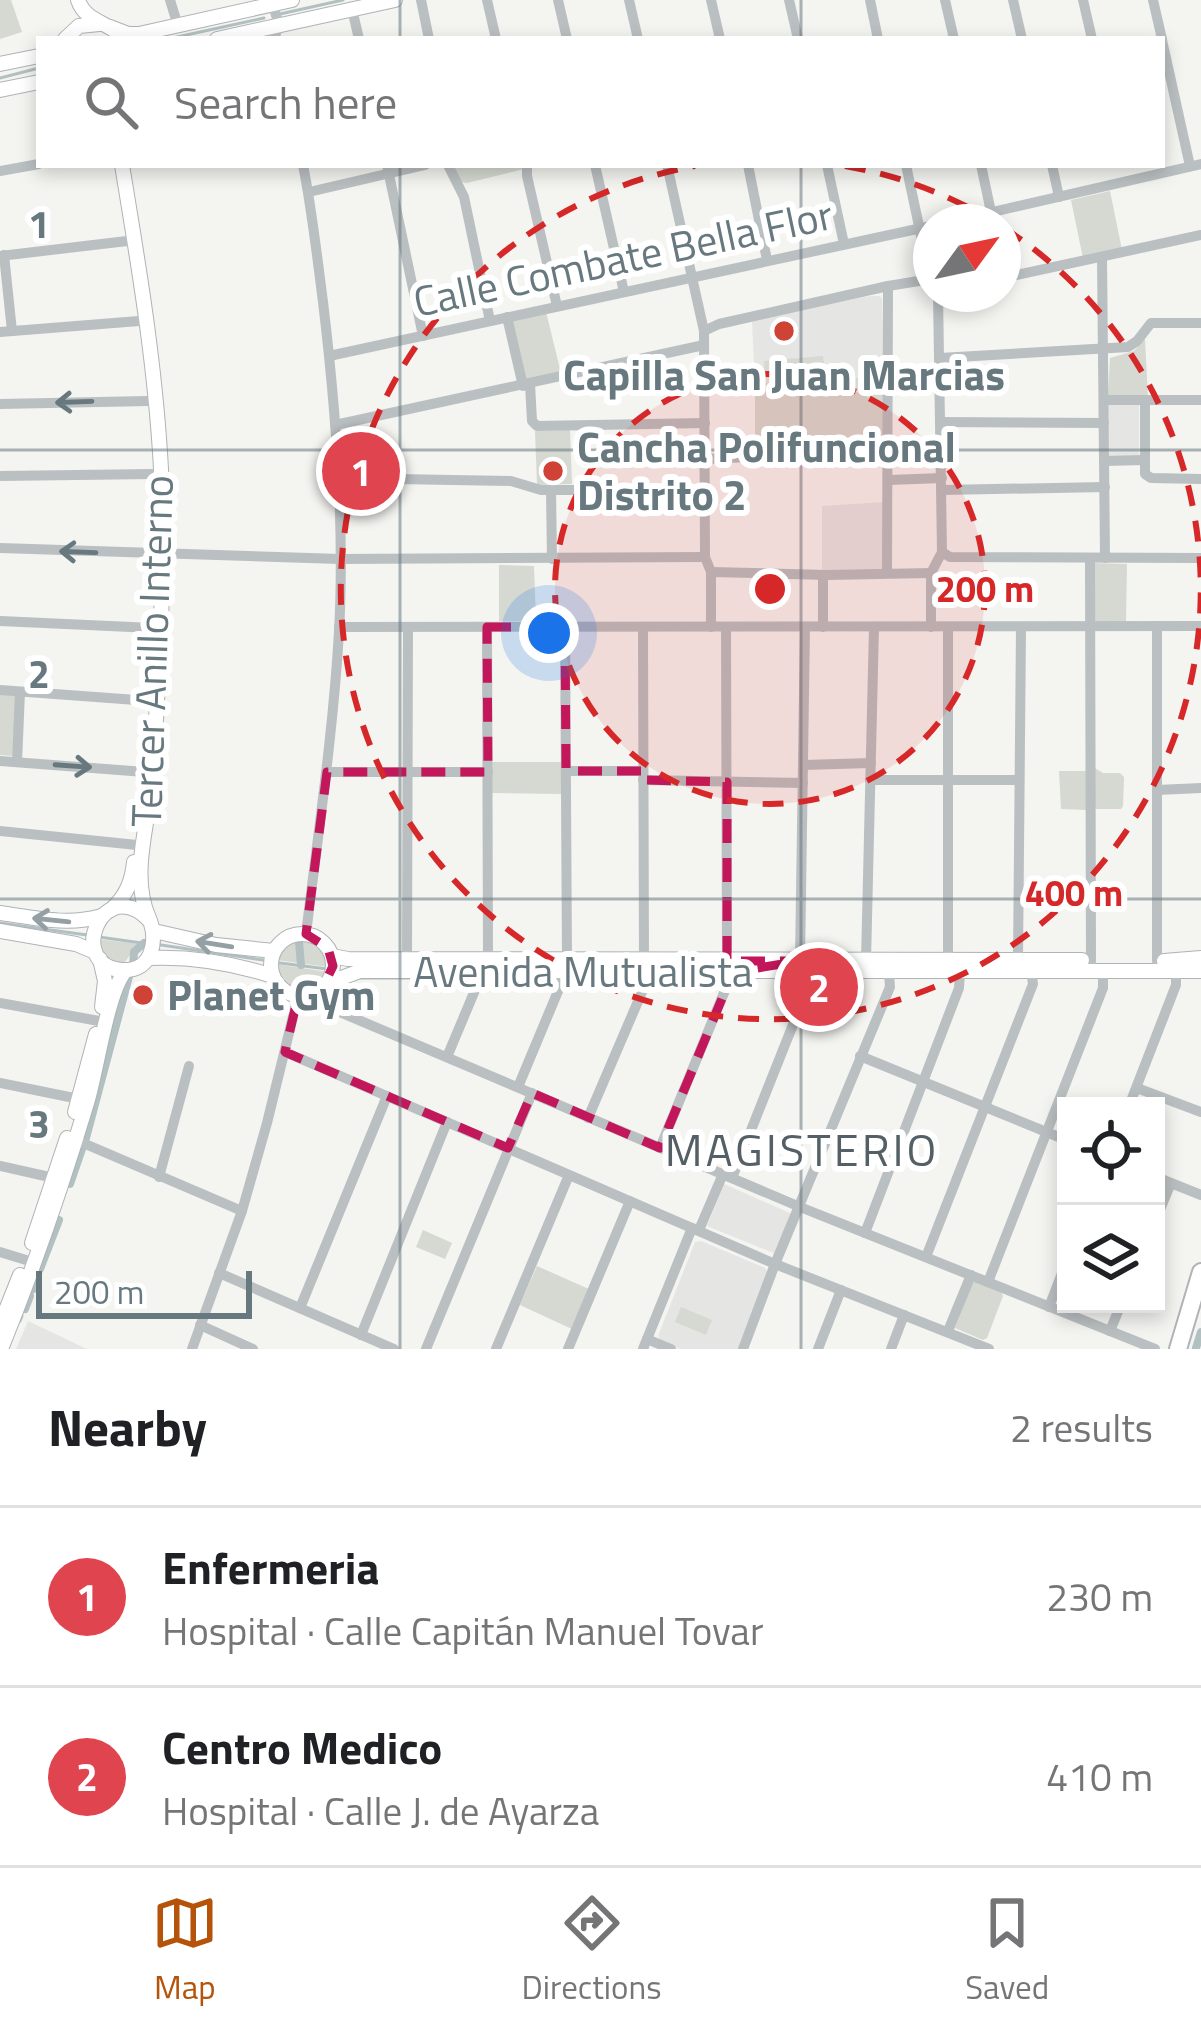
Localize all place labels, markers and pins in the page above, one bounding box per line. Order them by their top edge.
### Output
marker: Capilla San Juan Marcias [771,318,797,344]
place label: Capilla San Juan Marcias [563,342,1005,406]
place label: Cancha Polifuncional Distrito 2 [577,414,956,526]
pin: 1 [322,426,400,516]
marker: Cancha Polifuncional Distrito 2 [540,458,566,484]
centre of rings [749,568,791,610]
pin: 2 [780,942,858,1032]
place label: Planet Gym [167,962,375,1026]
marker: Planet Gym [130,982,156,1008]

